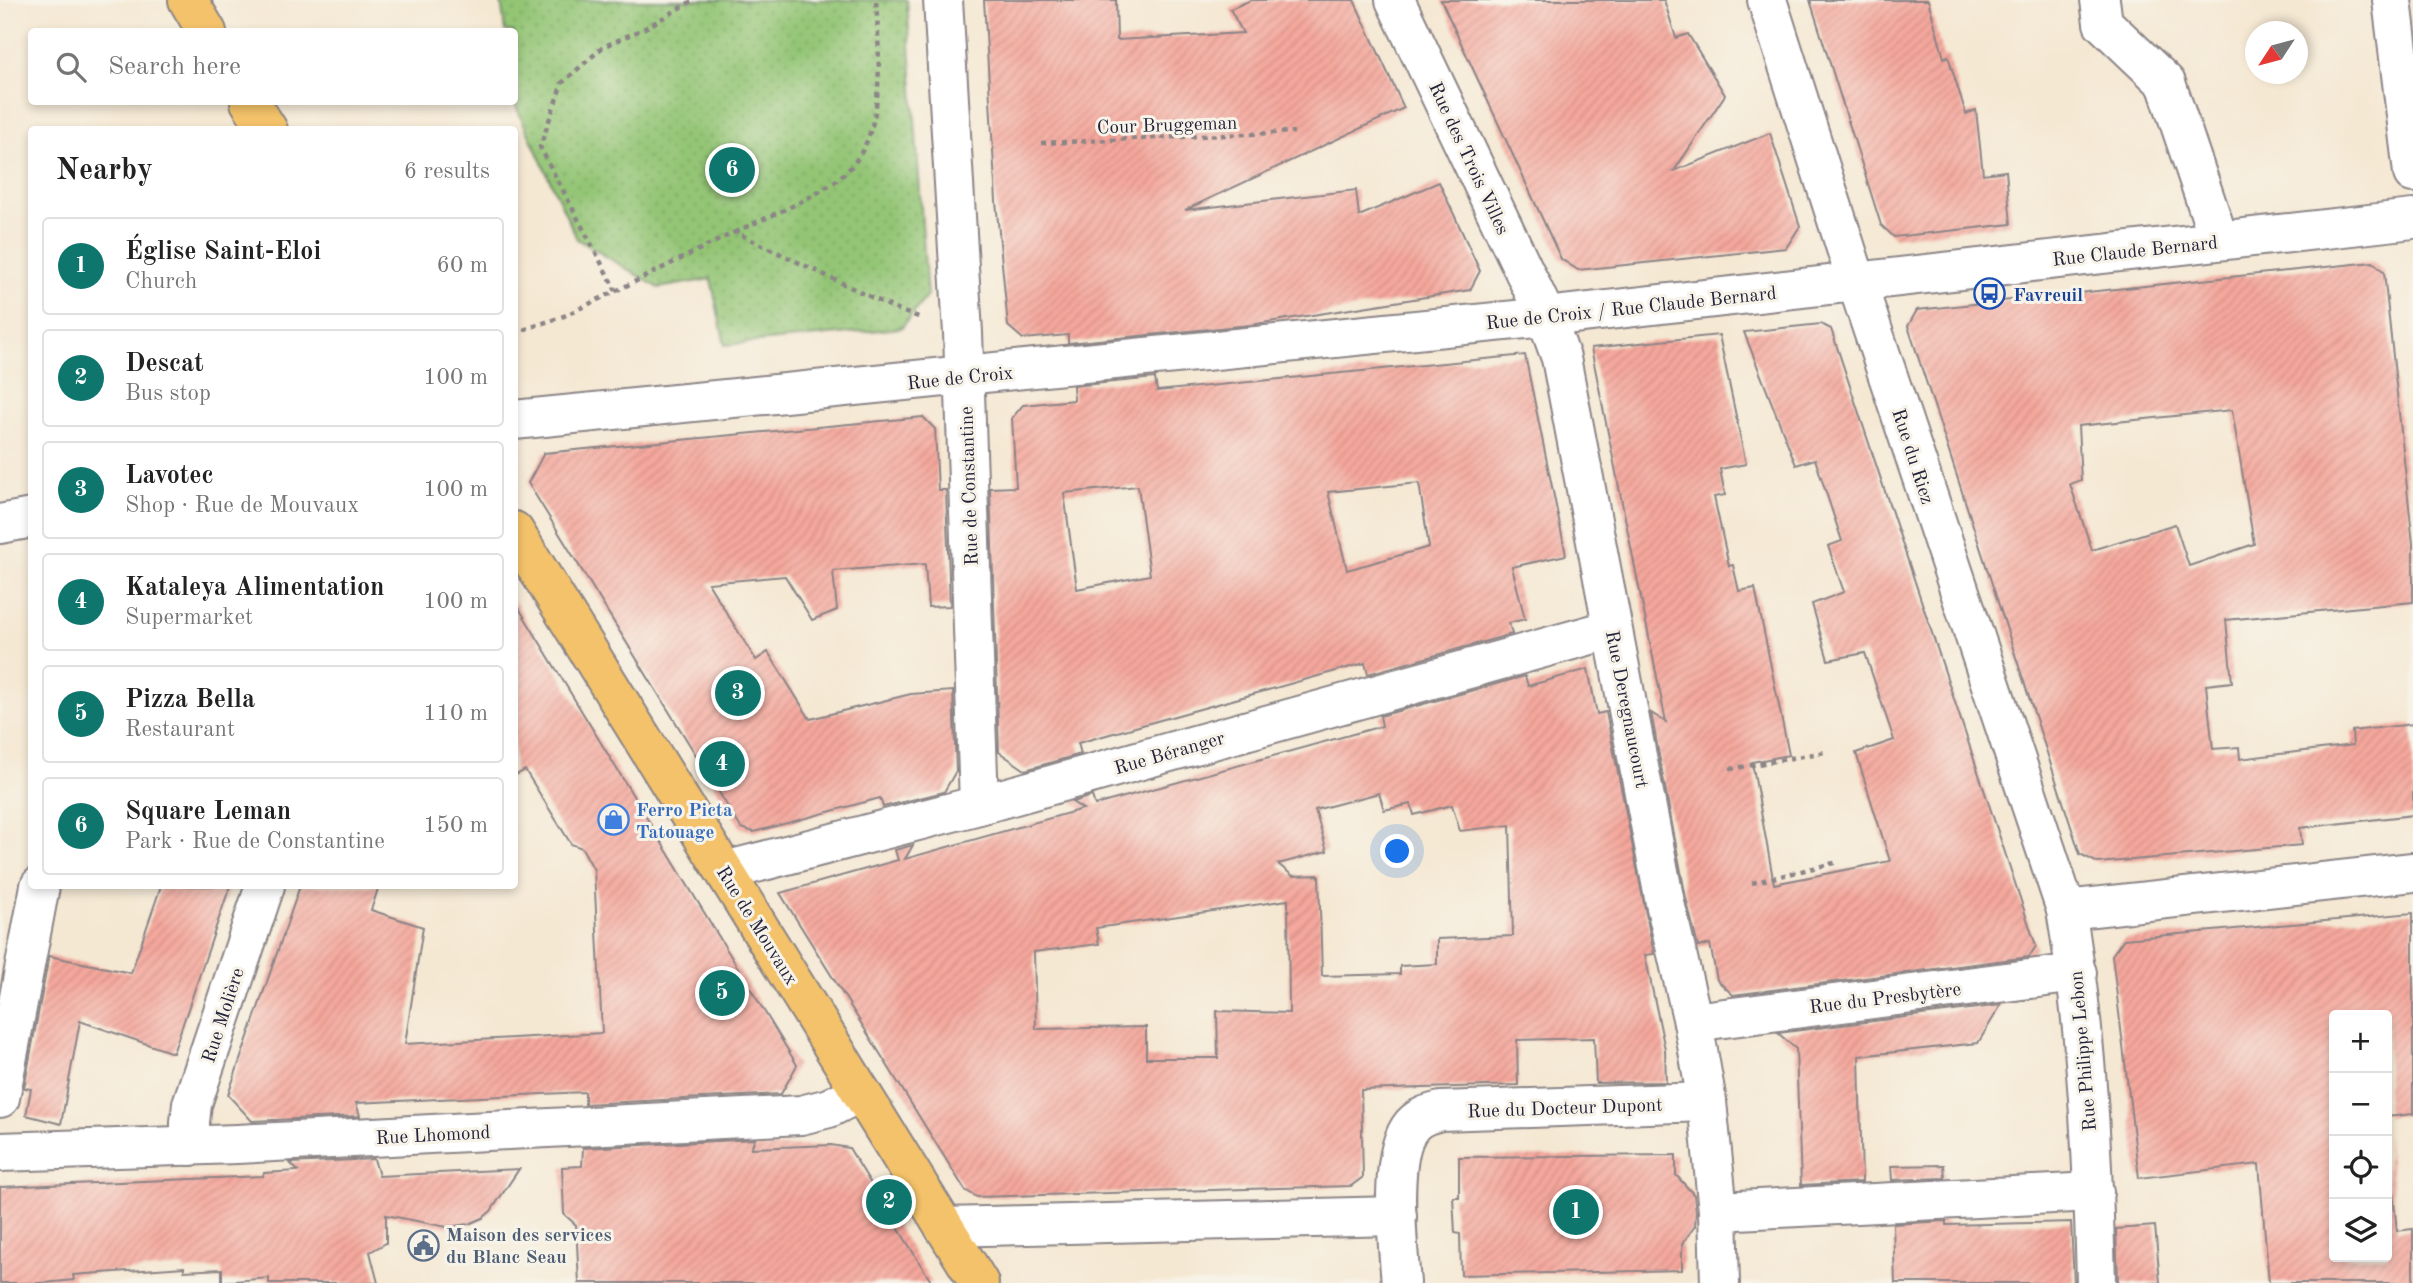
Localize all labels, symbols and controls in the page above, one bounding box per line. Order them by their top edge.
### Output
north arrow [2245,21,2308,84]
search box [28,28,518,105]
icon: search [52,48,90,86]
text: Search here [108,54,241,80]
street label: Rue des Trois Villes [1424,80,1511,238]
street label: Cour Bruggeman [1097,115,1238,138]
pin: 6 [709,144,755,196]
text: Nearby [56,156,153,186]
text: 6 results [404,160,490,183]
street label: Rue Claude Bernard [2052,234,2219,271]
text: Église Saint-Eloi [125,239,321,265]
text: 1 [74,254,88,277]
text: 60 m [437,254,488,277]
text: Church [125,270,197,293]
bus stop icon: Favreuil [1973,277,2007,311]
street label: Rue de Croix / Rue Claude Bernard [1485,285,1778,334]
place label: Favreuil [2013,287,2083,306]
text: Descat [125,351,204,377]
street label: Rue de Croix [906,364,1014,395]
text: 2 [74,366,88,389]
text: 100 m [423,366,488,389]
text: Bus stop [125,382,211,405]
street label: Rue de Constantine [958,406,983,566]
street label: Rue du Riez [1887,407,1936,507]
text: Lavotec [125,463,214,489]
text: 3 [74,478,88,501]
text: 100 m [423,478,488,501]
text: Shop · Rue de Mouvaux [125,494,359,517]
text: Kataleya Alimentation [125,575,385,601]
text: 4 [74,590,88,613]
text: 100 m [423,590,488,613]
text: Supermarket [125,606,253,629]
street label: Rue Deregnaucourt [1601,629,1650,790]
pin: 3 [715,667,761,719]
text: Pizza Bella [125,687,255,713]
text: 5 [74,702,88,725]
text: 110 m [423,702,488,725]
text: Restaurant [125,718,235,741]
street label: Rue Béranger [1112,730,1227,779]
pin: 4 [699,738,745,790]
text: Square Leman [125,799,291,825]
place label: Ferro Picta Tatouage [636,802,733,843]
shop icon: Ferro Picta Tatouage [596,803,630,837]
text: 6 [74,814,88,837]
text: 150 m [423,814,488,837]
text: Park · Rue de Constantine [125,830,385,853]
your location [1380,834,1414,868]
street label: Rue de Mouvaux [712,864,800,989]
street label: Rue Molière [200,966,249,1066]
pin: 5 [699,967,745,1019]
street label: Rue Philippe Lebon [2068,970,2101,1132]
street label: Rue du Presbytère [1808,981,1962,1018]
map controls [2329,1010,2392,1262]
button: + [2329,1010,2392,1073]
button: − [2329,1073,2392,1136]
street label: Rue du Docteur Dupont [1467,1097,1663,1122]
street label: Rue Lhomond [375,1124,491,1149]
button: locate [2329,1136,2392,1199]
pin: 2 [866,1176,912,1228]
pin: 1 [1553,1186,1599,1238]
button: layers [2329,1199,2392,1262]
place label: Maison des services du Blanc Seau [446,1227,612,1268]
public building icon: Maison des services du Blanc Seau [406,1228,440,1262]

